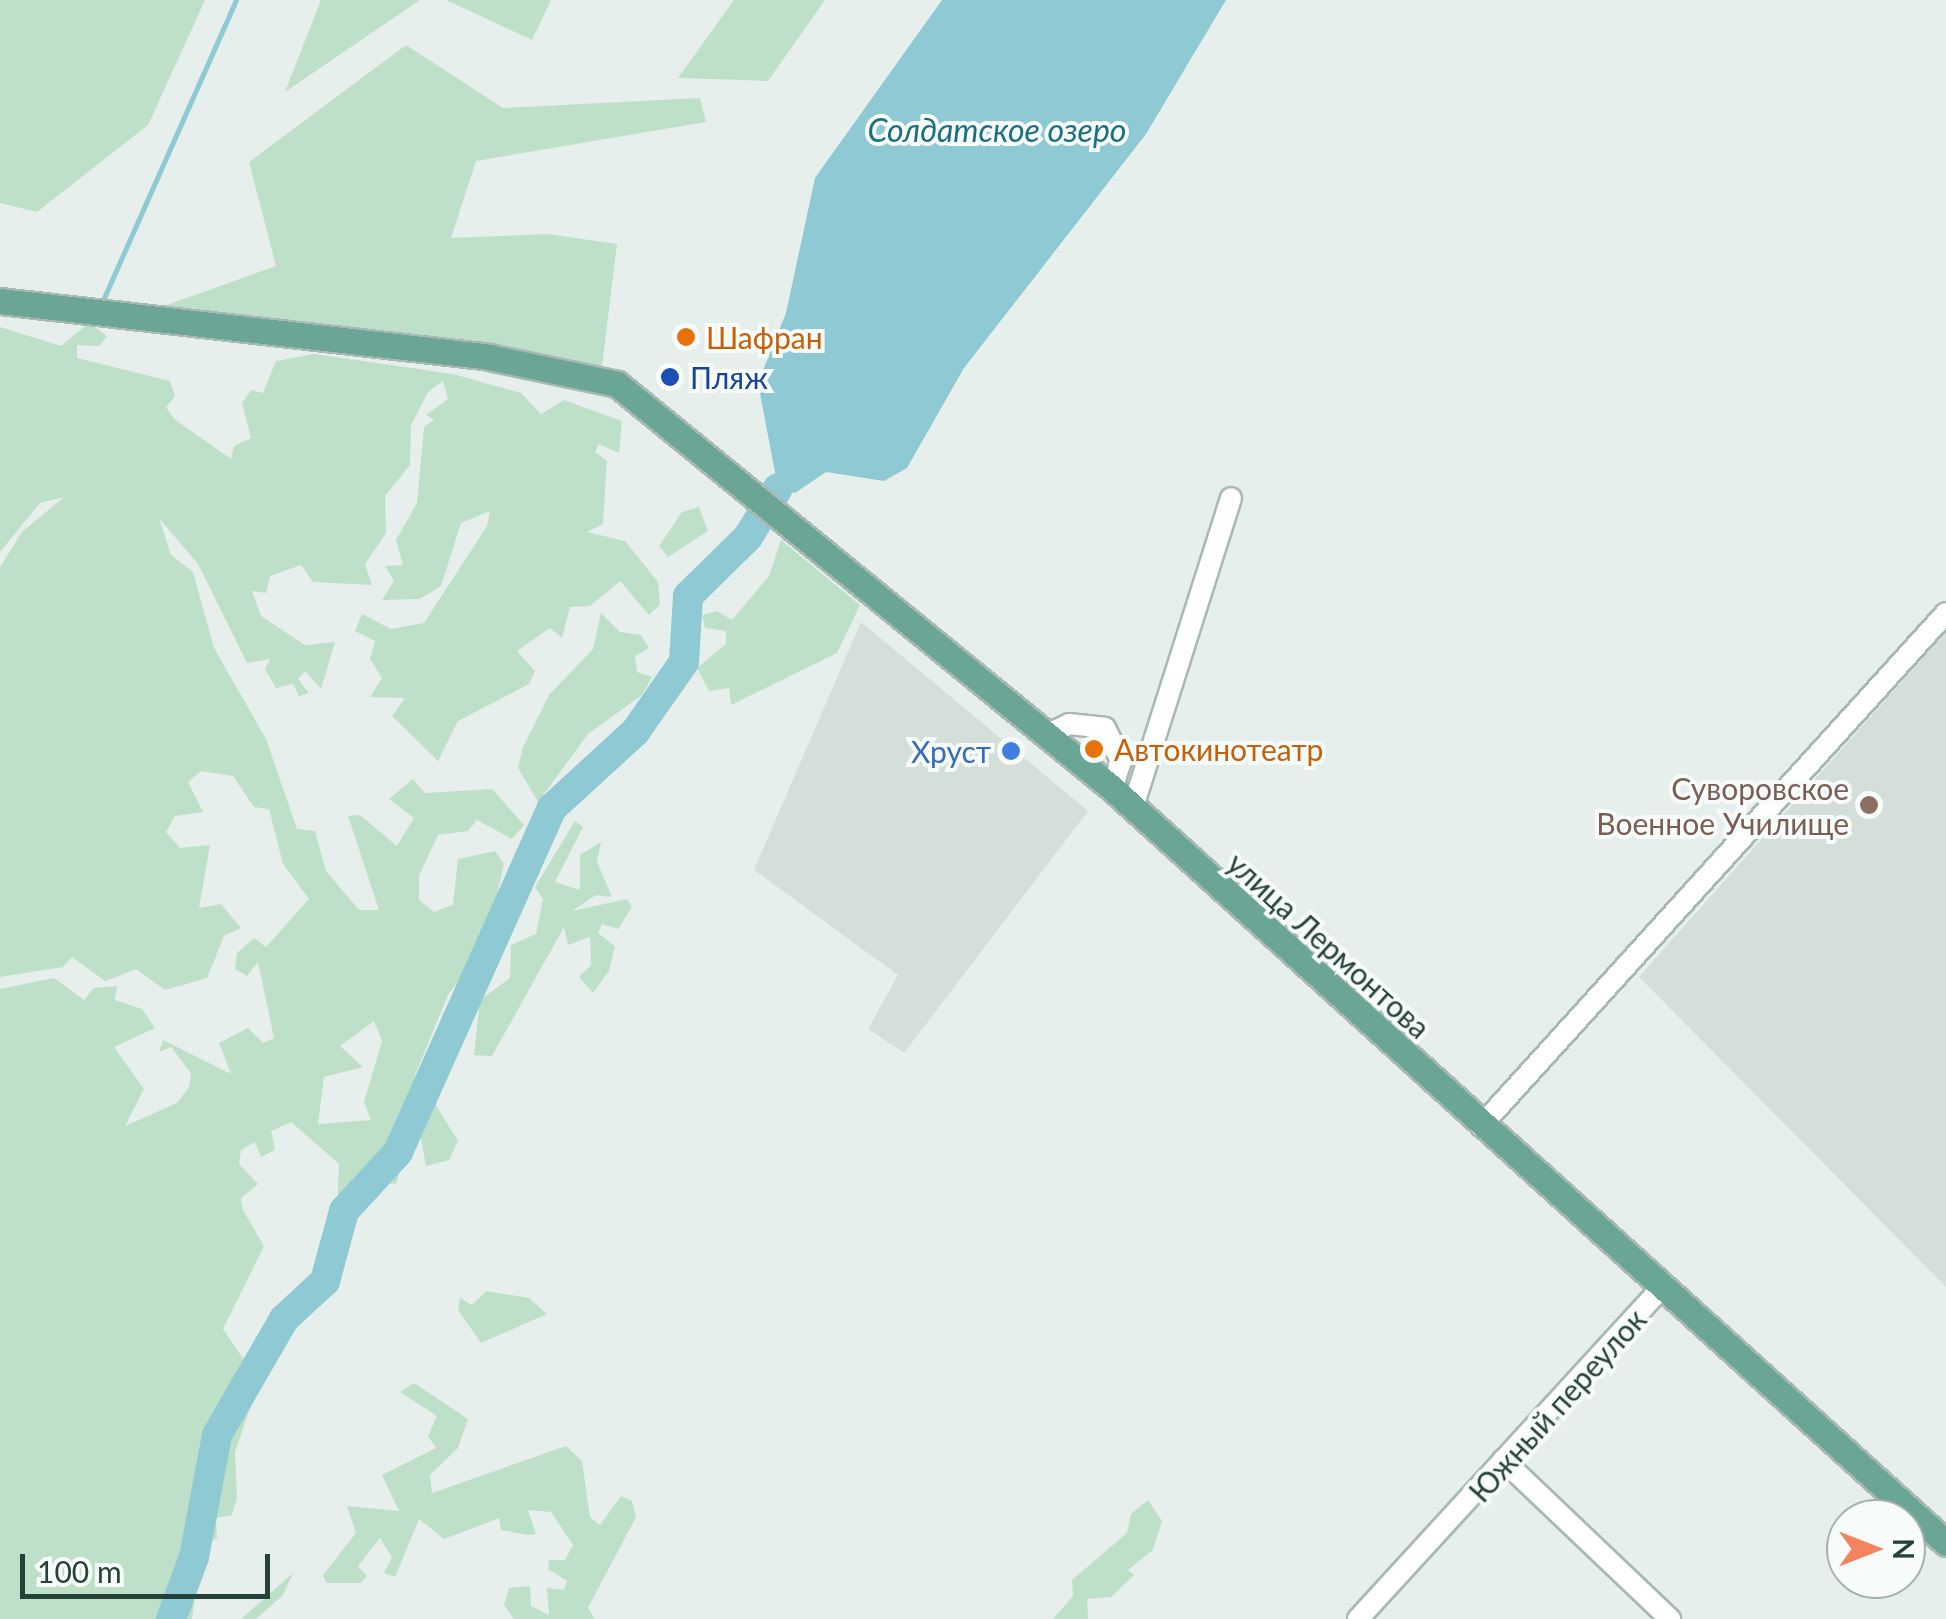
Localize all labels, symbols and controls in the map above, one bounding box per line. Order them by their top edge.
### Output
water label: Солдатское озеро [868,111,1126,149]
place label: Шафран [706,319,823,355]
marker: Шафран [675,326,697,348]
place label: Пляж [690,359,768,395]
marker: Пляж [659,366,681,388]
place label: Автокинотеатр [1114,731,1323,767]
place label: Хруст [911,733,991,769]
marker: Автокинотеатр [1083,738,1105,760]
marker: Хруст [1000,740,1022,762]
place label: Суворовское Военное Училище [1596,770,1849,840]
marker: Суворовское Военное Училище [1858,794,1880,816]
street label: улица Лермонтова [1220,845,1438,1045]
street label: Южный переулок [1461,1301,1653,1509]
north arrow [1826,1499,1926,1599]
scale bar [25,1534,275,1596]
text: N [1887,1538,1921,1560]
text: 100 m [37,1553,122,1589]

